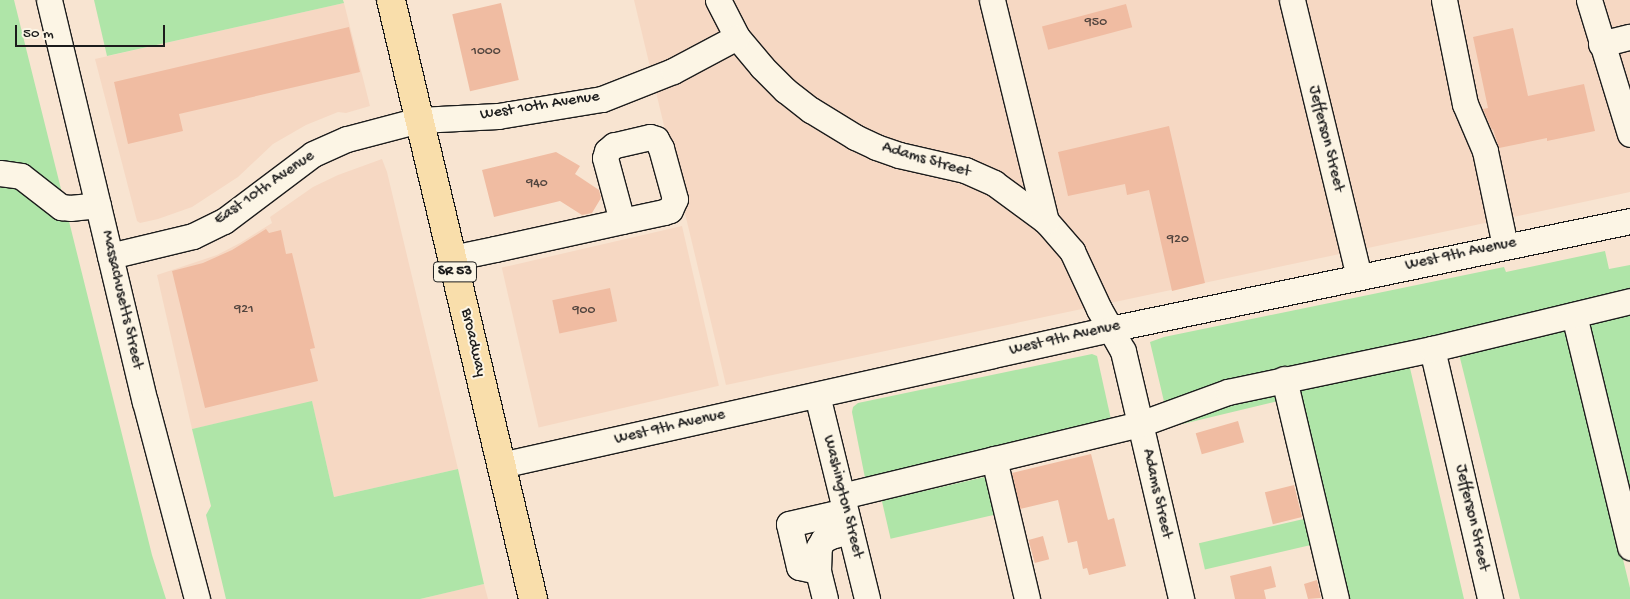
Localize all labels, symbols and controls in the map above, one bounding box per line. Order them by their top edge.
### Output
scale bar [18,15,168,47]
house number: 950 [1085,15,1107,31]
text: 50 m [23,25,54,43]
house number: 1000 [471,44,501,60]
street label: Jefferson Street [1303,84,1347,194]
street label: West 10th Avenue [479,88,601,126]
street label: Adams Street [879,139,973,183]
street label: East 10th Avenue [211,147,319,231]
house number: 940 [526,176,548,192]
street label: Massachusetts Street [96,229,146,371]
house number: 920 [1167,232,1189,248]
street label: West 9th Avenue [1404,234,1518,276]
road number: SR 53 [432,260,478,284]
house number: 921 [234,302,254,318]
house number: 900 [573,303,595,319]
street label: Broadway [455,307,489,379]
street label: West 9th Avenue [1008,317,1122,361]
street label: West 9th Avenue [613,406,727,450]
street label: Washington Street [817,434,867,560]
street label: Adams Street [1136,447,1176,541]
street label: Jefferson Street [1449,463,1493,573]

